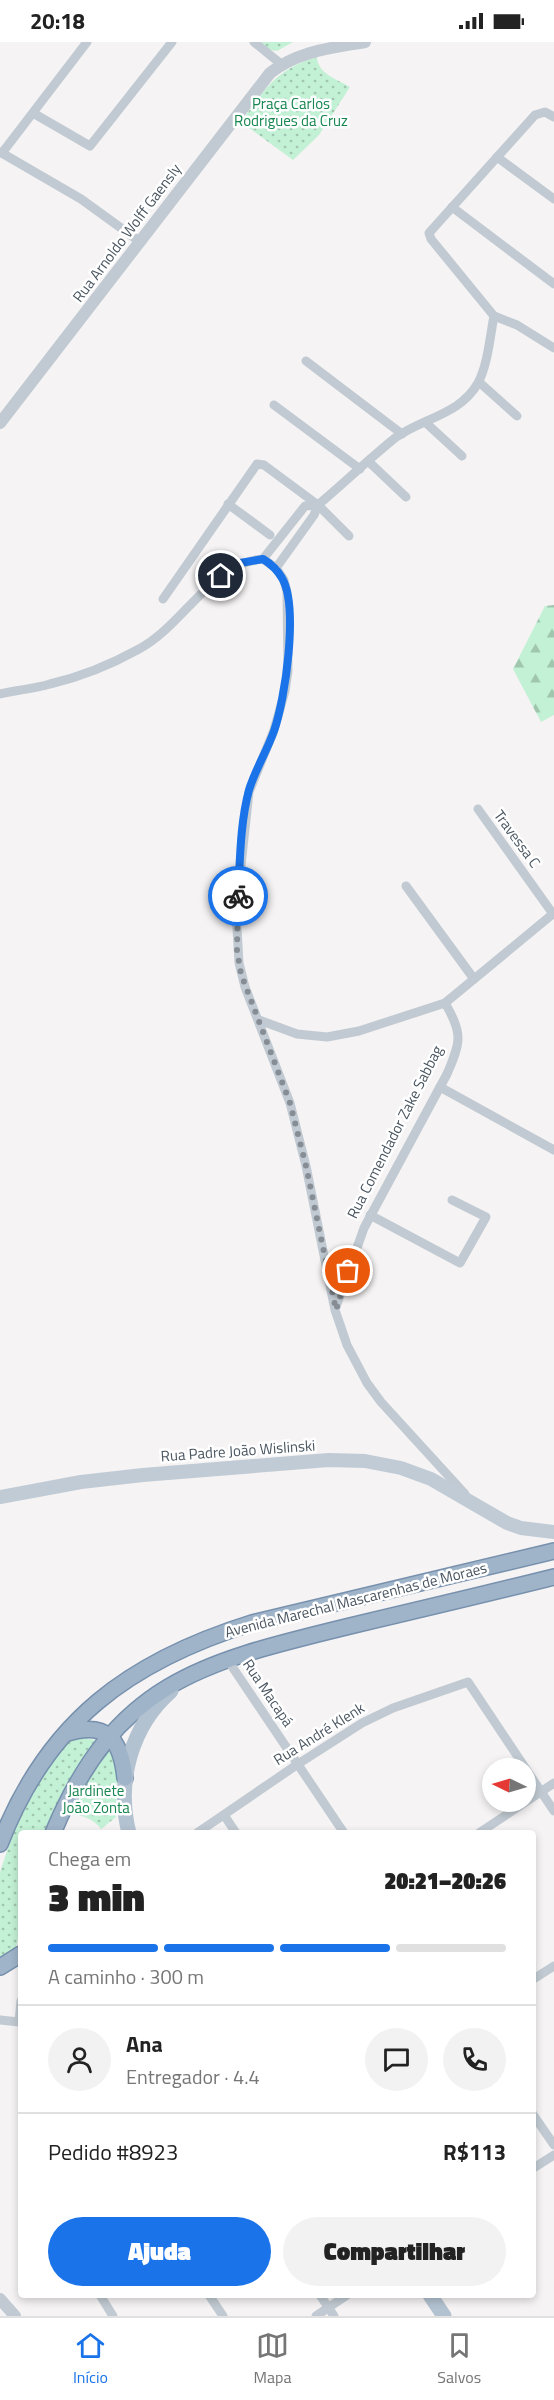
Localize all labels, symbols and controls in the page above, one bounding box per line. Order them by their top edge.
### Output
text: 20:18 [30,4,85,38]
park label: Praça Carlos Rodrigues da Cruz [234,92,348,132]
street label: Rua Arnoldo Wolff Gaensly [67,159,186,307]
pin [195,550,246,601]
icon: home [204,559,237,592]
street label: Travessa C [488,805,546,872]
courier [208,866,268,926]
icon: bike [222,880,255,913]
street label: Rua Comendador Zake Sabbag [341,1041,448,1223]
pin [322,1245,373,1296]
icon: bag [331,1254,364,1287]
street label: Rua Padre João Wislinski [160,1434,316,1467]
street label: Avenida Marechal Mascarenhas de Moraes [222,1556,489,1643]
street label: Rua Macapá [237,1654,300,1732]
street label: Rua André Klenk [269,1696,369,1771]
north arrow [482,1758,536,1812]
map controls [482,1758,536,1812]
park label: Jardinete João Zonta [62,1779,130,1819]
text: Chega em [48,1843,131,1874]
text: 20:21–20:26 [384,1864,506,1898]
text: 3 min [48,1867,145,1926]
text: A caminho · 300 m [48,1961,204,1992]
text: Ana [126,2027,163,2061]
button: person [48,2028,111,2091]
button: chat [365,2028,428,2091]
button: phone [443,2028,506,2091]
text: Entregador · 4.4 [126,2061,260,2092]
text: Pedido #8923 [48,2135,178,2169]
text: R$113 [443,2135,506,2169]
button: Ajuda [48,2217,271,2286]
button: Compartilhar [283,2217,506,2286]
tab: Início [73,2329,108,2389]
tab: Mapa [254,2329,292,2389]
tab: Salvos [437,2329,481,2389]

